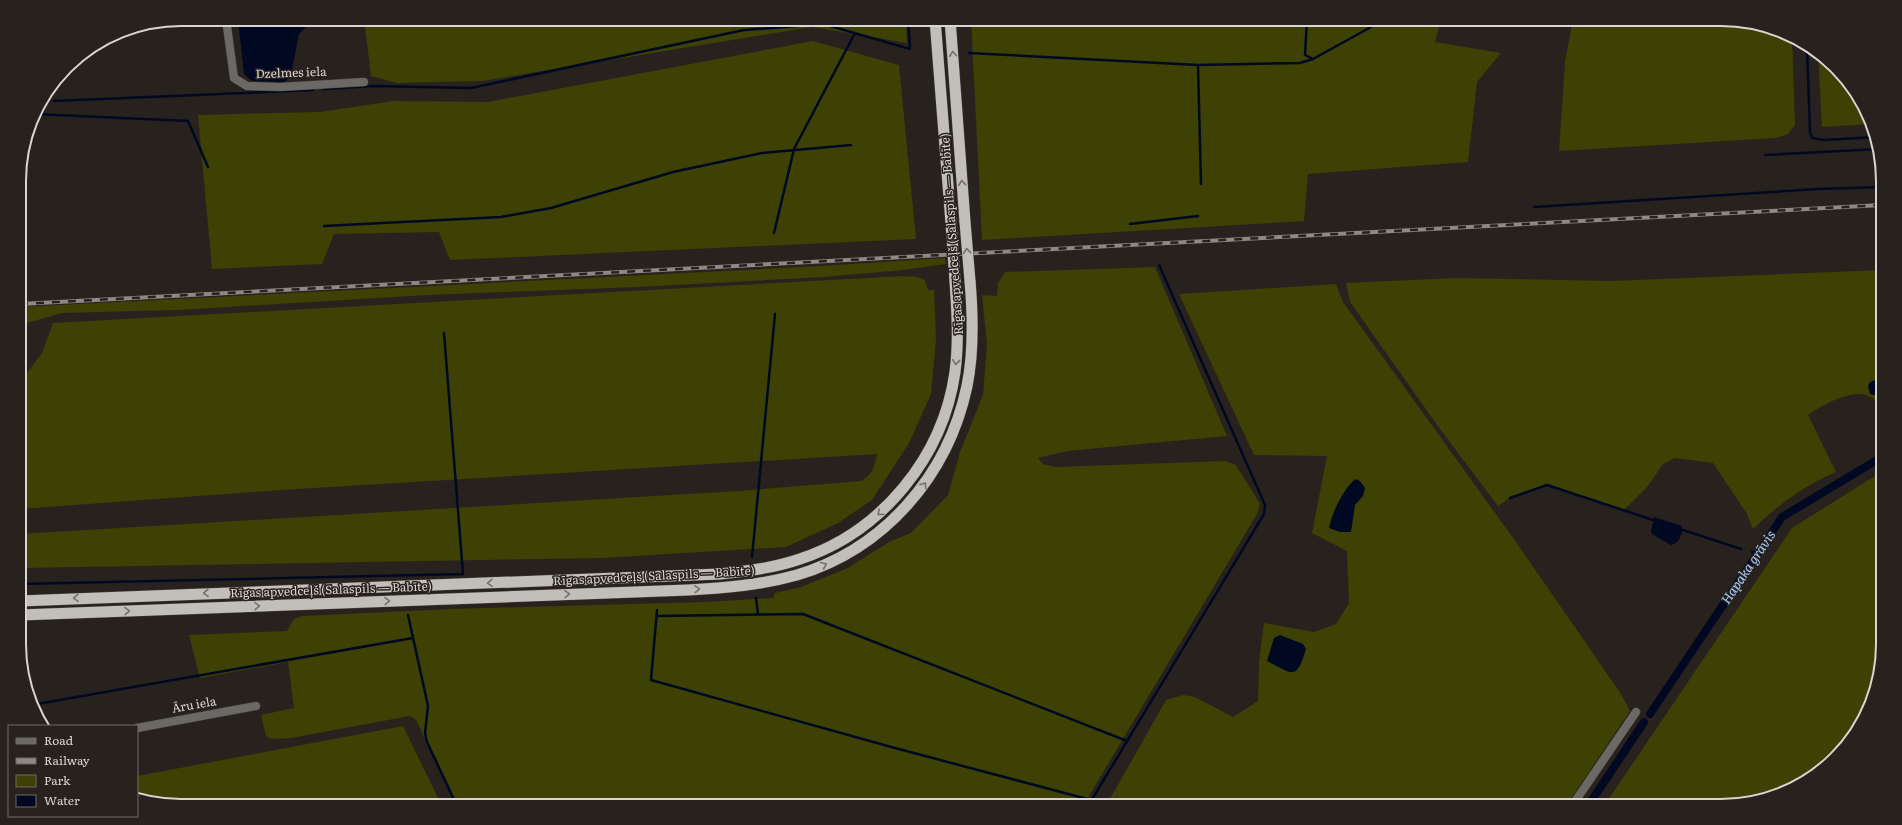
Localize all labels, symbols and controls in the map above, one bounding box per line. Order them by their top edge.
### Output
one-way arrow [948,51,957,57]
street label: Dzelmes iela [255,62,327,82]
street label: Rīgas apvedceļš (Salaspils — Babīte) [935,133,967,335]
one-way arrow [958,180,967,186]
one-way arrow [963,248,972,254]
one-way arrow [951,359,960,365]
one-way arrow [919,482,927,489]
one-way arrow [877,508,885,515]
water label: Hapaka grāvis [1716,526,1779,607]
street label: Rīgas apvedceļš (Salaspils — Babīte) [553,561,755,589]
one-way arrow [819,562,827,570]
street label: Rīgas apvedceļš (Salaspils — Babīte) [230,576,432,602]
one-way arrow [487,578,493,587]
one-way arrow [694,585,700,594]
one-way arrow [203,589,209,598]
one-way arrow [564,590,570,599]
one-way arrow [73,594,79,603]
one-way arrow [384,597,390,605]
one-way arrow [254,602,260,610]
one-way arrow [124,607,130,615]
street label: Āru iela [170,691,218,717]
legend [8,725,138,817]
text: Road [44,731,74,749]
text: Railway [44,751,90,769]
text: Park [44,771,71,789]
text: Water [44,791,80,809]

